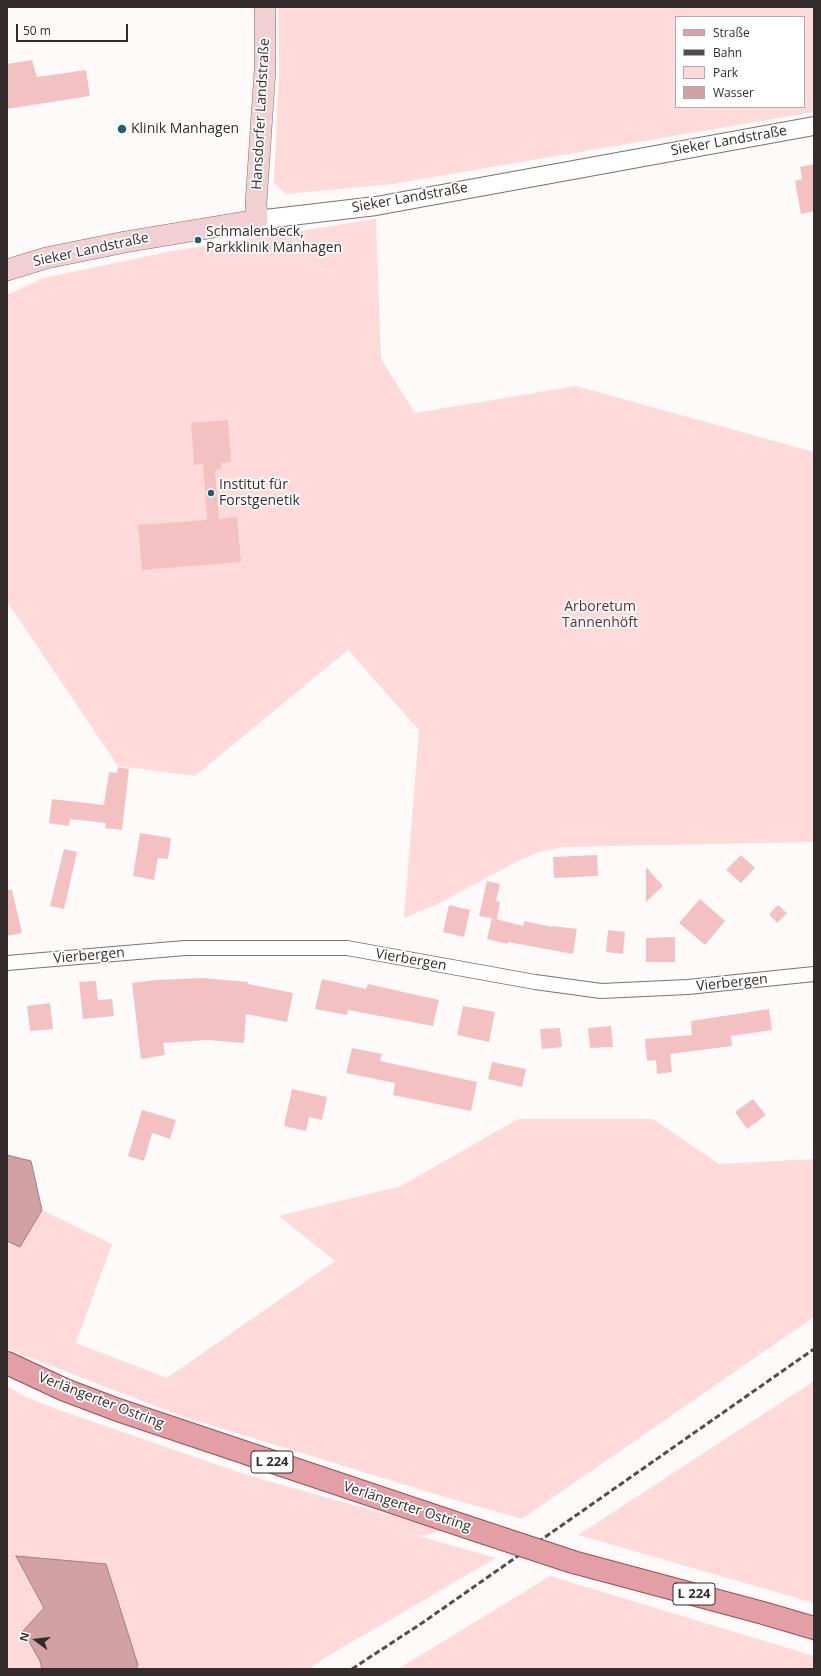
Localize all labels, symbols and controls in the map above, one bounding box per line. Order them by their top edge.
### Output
scale bar [18,16,130,42]
legend [675,16,805,108]
text: 50 m [23,22,51,39]
text: Straße [713,24,750,41]
street label: Hansdorfer Landstraße [249,38,273,190]
text: Bahn [713,44,742,61]
text: Park [713,64,738,81]
text: Wasser [713,84,754,101]
place label: Klinik Manhagen [131,121,239,137]
marker: Klinik Manhagen [116,123,128,135]
street label: Sieker Landstraße [670,123,788,159]
street label: Sieker Landstraße [351,180,469,216]
place label: Schmalenbeck, Parkklinik Manhagen [206,224,342,256]
street label: Sieker Landstraße [32,230,150,270]
marker: Schmalenbeck, Parkklinik Manhagen [193,235,203,245]
place label: Institut für Forstgenetik [219,477,300,510]
marker: Institut für Forstgenetik [206,488,216,498]
park label: Arboretum Tannenhöft [562,599,638,632]
street label: Vierbergen [53,945,125,967]
street label: Vierbergen [374,946,448,974]
street label: Vierbergen [695,971,769,995]
street label: Verlängerter Ostring [36,1369,166,1433]
road number: L 224 [251,1451,293,1473]
street label: Verlängerter Ostring [341,1478,473,1536]
road number: L 224 [673,1583,715,1605]
north arrow [16,1620,56,1660]
text: N [16,1631,32,1643]

